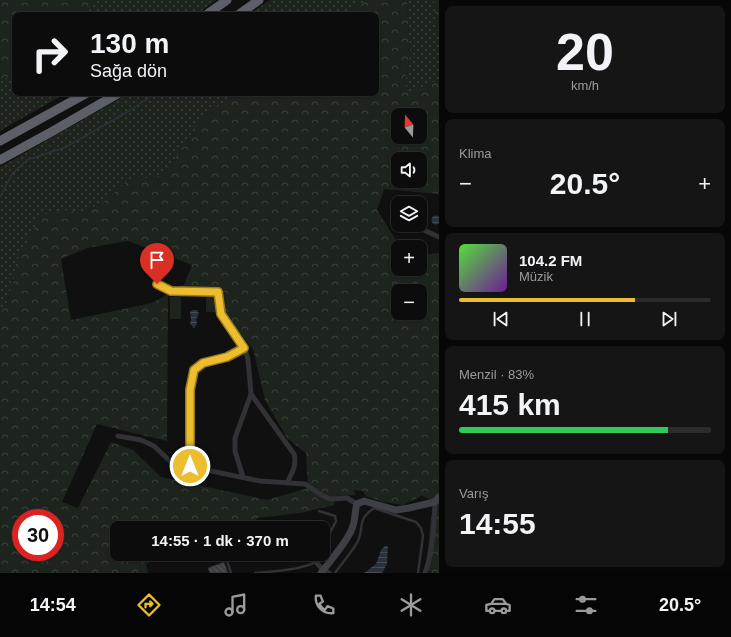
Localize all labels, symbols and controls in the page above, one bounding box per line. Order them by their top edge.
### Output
text: 20 [556,23,614,81]
icon: right [24,28,76,80]
text: 130 m [90,28,169,59]
text: Sağa dön [90,61,167,81]
text: km/h [571,78,599,93]
north arrow [391,108,427,144]
map controls [391,108,427,320]
text: Klima [459,146,492,161]
button: sound [391,152,427,188]
text: 20.5° [550,167,620,200]
text: − [459,171,472,196]
text: + [698,171,711,196]
button: layers [391,196,427,232]
button: + [391,240,427,276]
pin [140,243,174,284]
icon: arrive [146,249,168,271]
text: 104.2 FM [519,252,582,269]
text: Müzik [519,269,553,284]
button: − [391,284,427,320]
icon: previous [490,308,512,330]
icon: pause [574,308,596,330]
icon: next [658,308,680,330]
text: Menzil · 83% [459,367,534,382]
text: 415 km [459,388,561,421]
position arrow [169,445,211,487]
text: Varış [459,486,488,501]
text: 14:55 [459,507,536,540]
speed limit sign: 30 [12,509,64,561]
text: 14:55 · 1 dk · 370 m [151,532,289,549]
icon: directions [135,591,163,619]
icon: music [222,591,250,619]
icon: phone [310,591,338,619]
icon: climate [397,591,425,619]
icon: car [484,591,512,619]
icon: filters [572,591,600,619]
text: 14:54 [30,595,76,615]
text: 20.5° [659,595,701,615]

